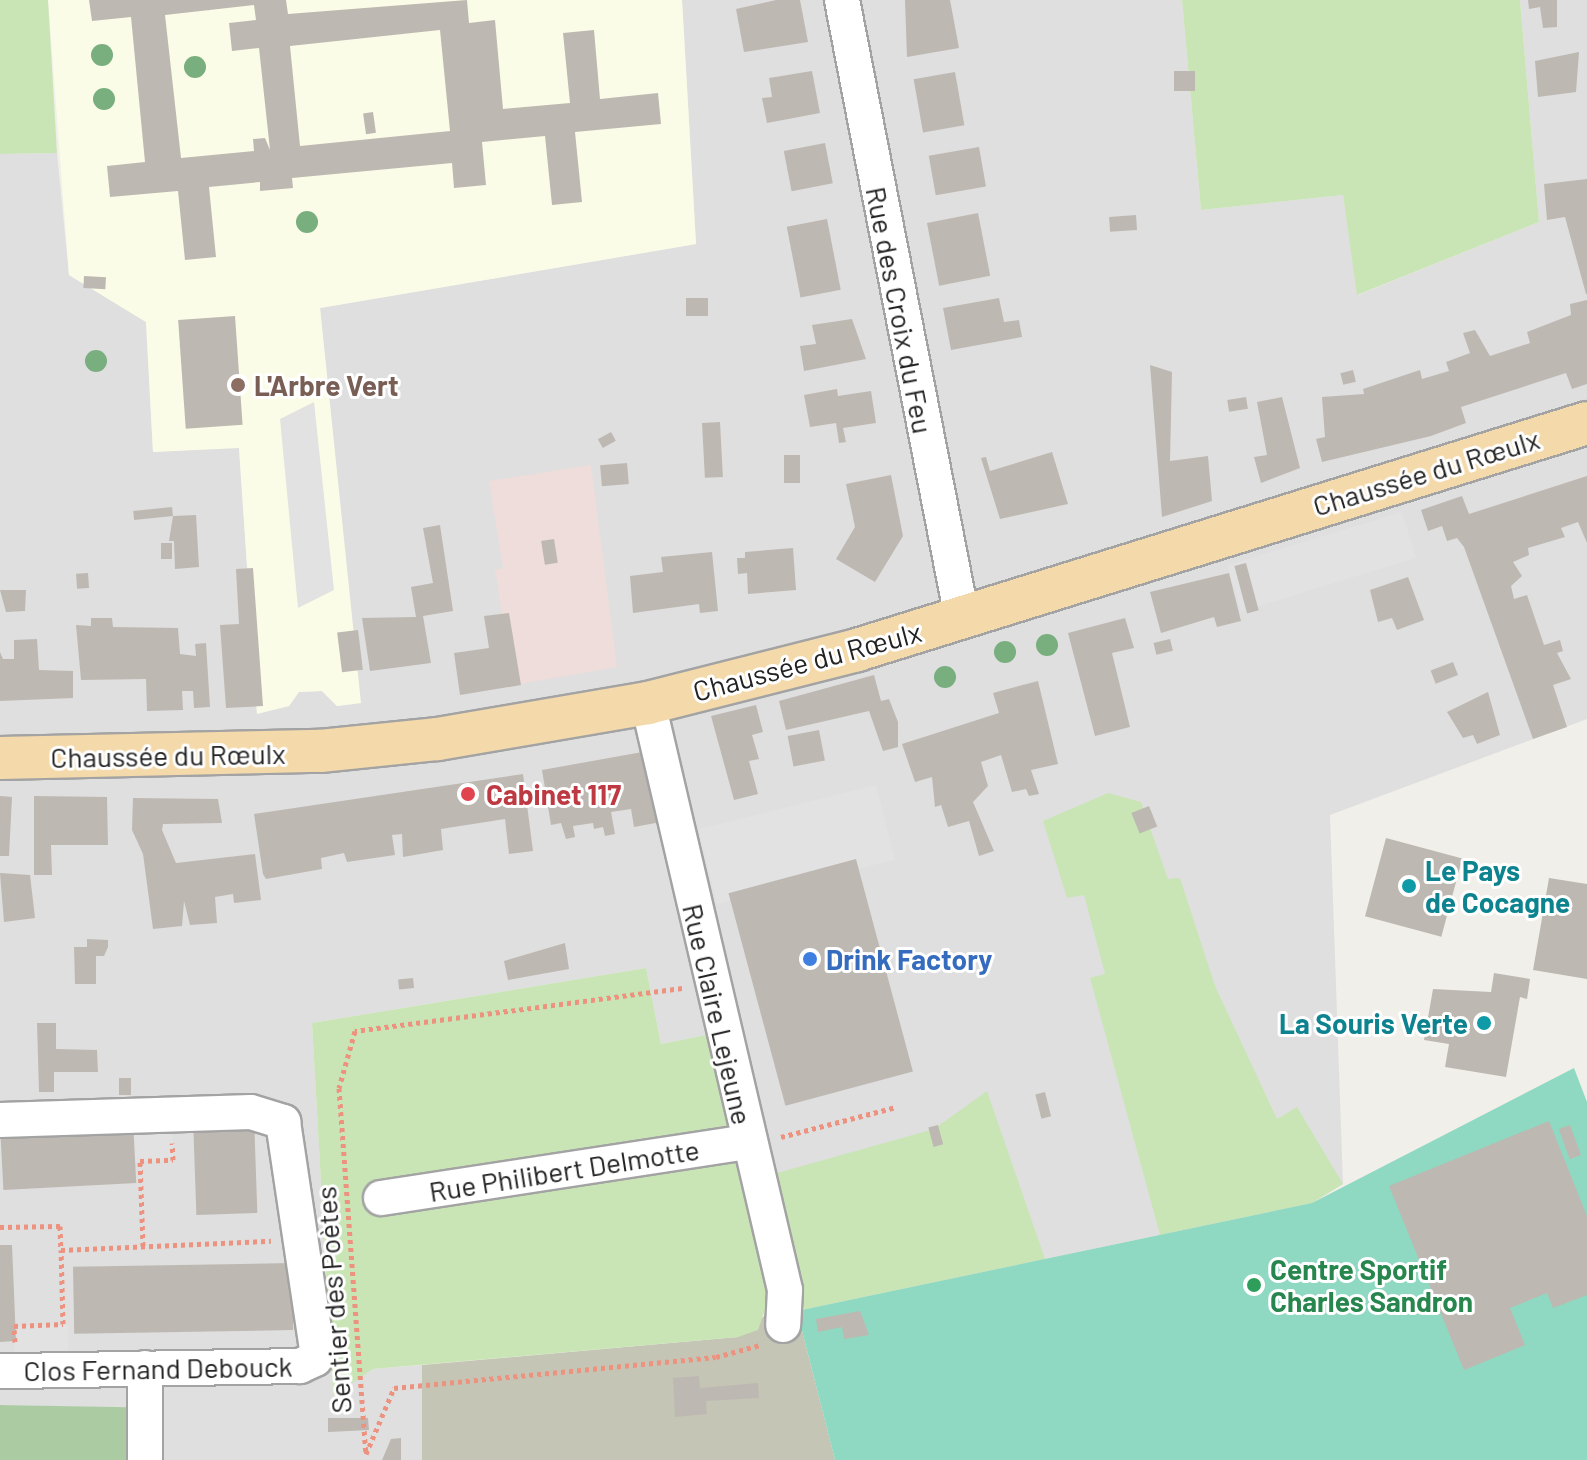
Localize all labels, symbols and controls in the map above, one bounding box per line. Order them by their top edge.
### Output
street label: Rue des Croix du Feu [860,184,940,436]
place label: L'Arbre Vert [254,368,399,402]
marker: L'Arbre Vert [229,376,247,394]
street label: Chaussée du Rœulx [1309,422,1543,522]
street label: Chaussée du Rœulx [689,614,925,708]
street label: Chaussée du Rœulx [50,736,286,774]
place label: Cabinet 117 [486,777,621,811]
marker: Cabinet 117 [457,783,479,805]
place label: Le Pays de Cocagne [1425,853,1570,919]
marker: Le Pays de Cocagne [1400,877,1418,895]
street label: Rue Claire Lejeune [676,900,760,1128]
place label: Drink Factory [826,942,992,976]
marker: Drink Factory [801,950,819,968]
place label: La Souris Verte [1279,1006,1468,1040]
marker: La Souris Verte [1475,1014,1493,1032]
street label: Rue Philibert Delmotte [427,1132,701,1208]
street label: Sentier des Poètes [308,1185,358,1415]
place label: Centre Sportif Charles Sandron [1270,1252,1473,1318]
marker: Centre Sportif Charles Sandron [1245,1276,1263,1294]
street label: Clos Fernand Debouck [23,1349,293,1387]

